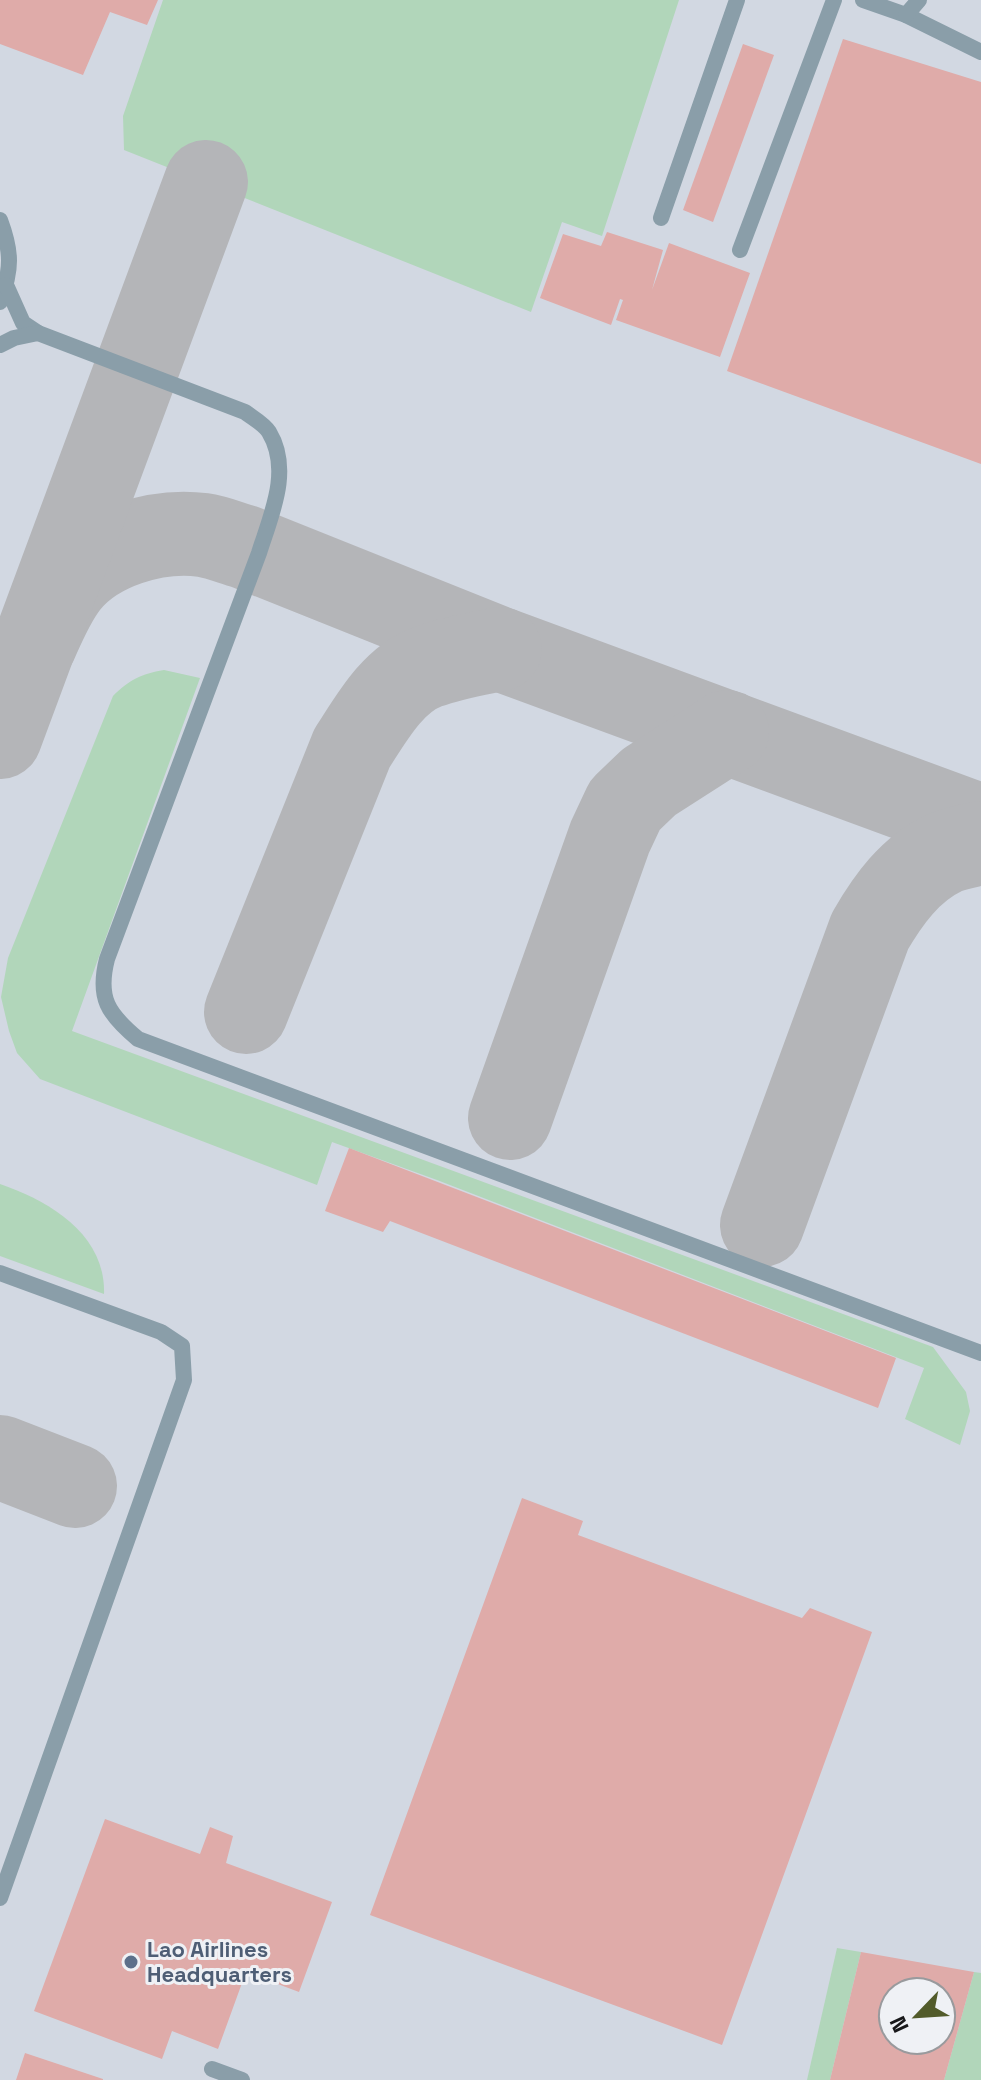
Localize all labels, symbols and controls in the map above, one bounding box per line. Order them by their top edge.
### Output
place label: Lao Airlines Headquarters [147,1935,292,1988]
marker: Lao Airlines Headquarters [122,1953,140,1971]
north arrow [877,1976,957,2056]
text: N [883,2012,915,2037]

